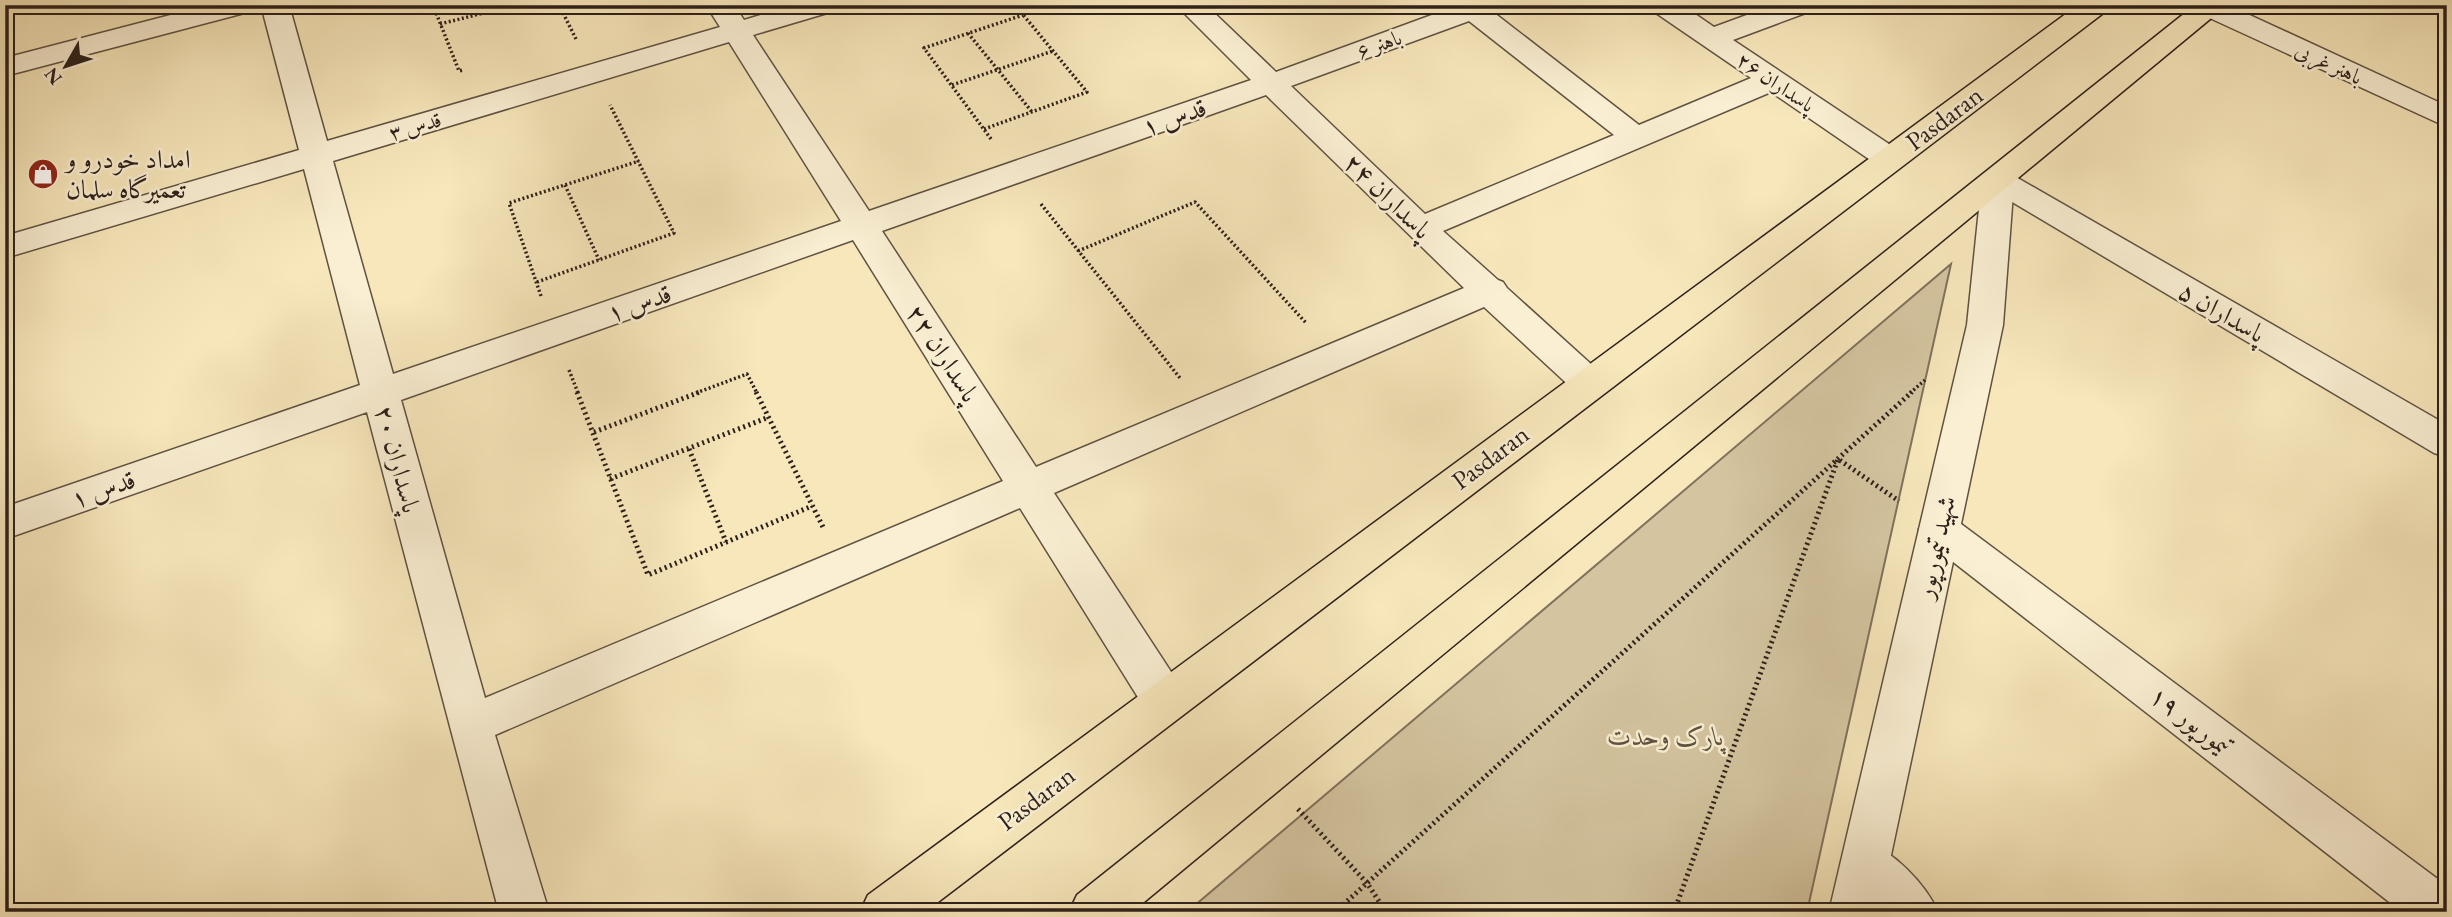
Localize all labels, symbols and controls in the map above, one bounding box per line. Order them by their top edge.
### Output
street label: باهنر ۶ [1353,23,1405,65]
north arrow [32,32,102,102]
street label: باهنر غربی [2290,36,2367,92]
street label: پاسداران ۲۶ [1730,46,1821,120]
text: N [38,62,68,90]
street label: Pasdaran [1899,78,1990,158]
street label: قدس ۱ [1137,90,1211,144]
street label: قدس ۳ [386,106,444,146]
place label: امداد خودرو و تعمیرگاه سلمان [63,142,191,206]
street label: پاسداران ۲۴ [1335,146,1440,249]
shop icon: امداد خودرو و تعمیرگاه سلمان [26,157,60,191]
street label: پاسداران ۵ [2171,274,2272,353]
street label: قدس ۱ [602,276,676,330]
street label: پاسداران ۲۲ [897,298,988,410]
street label: پاسداران ۲۰ [365,401,429,518]
street label: Pasdaran [1445,417,1536,497]
street label: قدس ۱ [66,462,140,516]
street label: شهید تیمورپور [1906,493,1965,605]
street label: تیمورپور ۱۹ [2142,678,2241,765]
park label: پارک وحدت [1608,719,1726,755]
street label: Pasdaran [991,758,1082,838]

